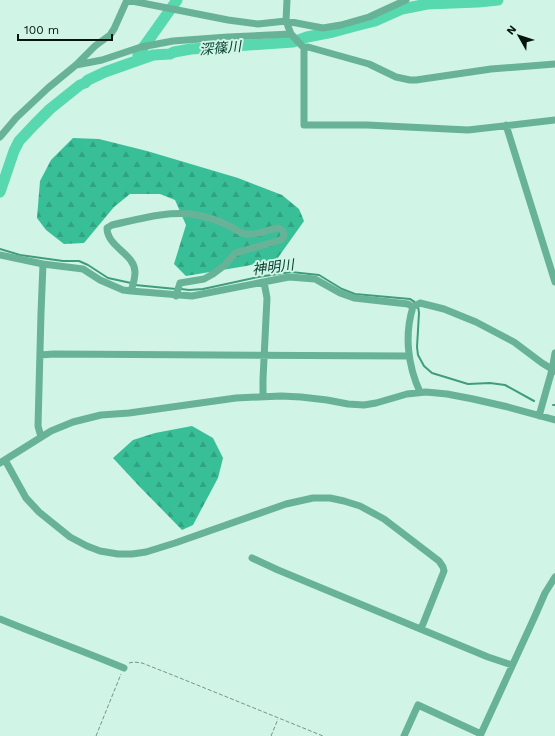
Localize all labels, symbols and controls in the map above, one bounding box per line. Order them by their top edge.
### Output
scale bar [18,16,112,42]
north arrow [499,16,539,56]
text: 100 m [24,23,59,37]
text: N [504,23,519,37]
water label: 深篠川 [198,38,244,58]
water label: 神明川 [251,256,297,277]

